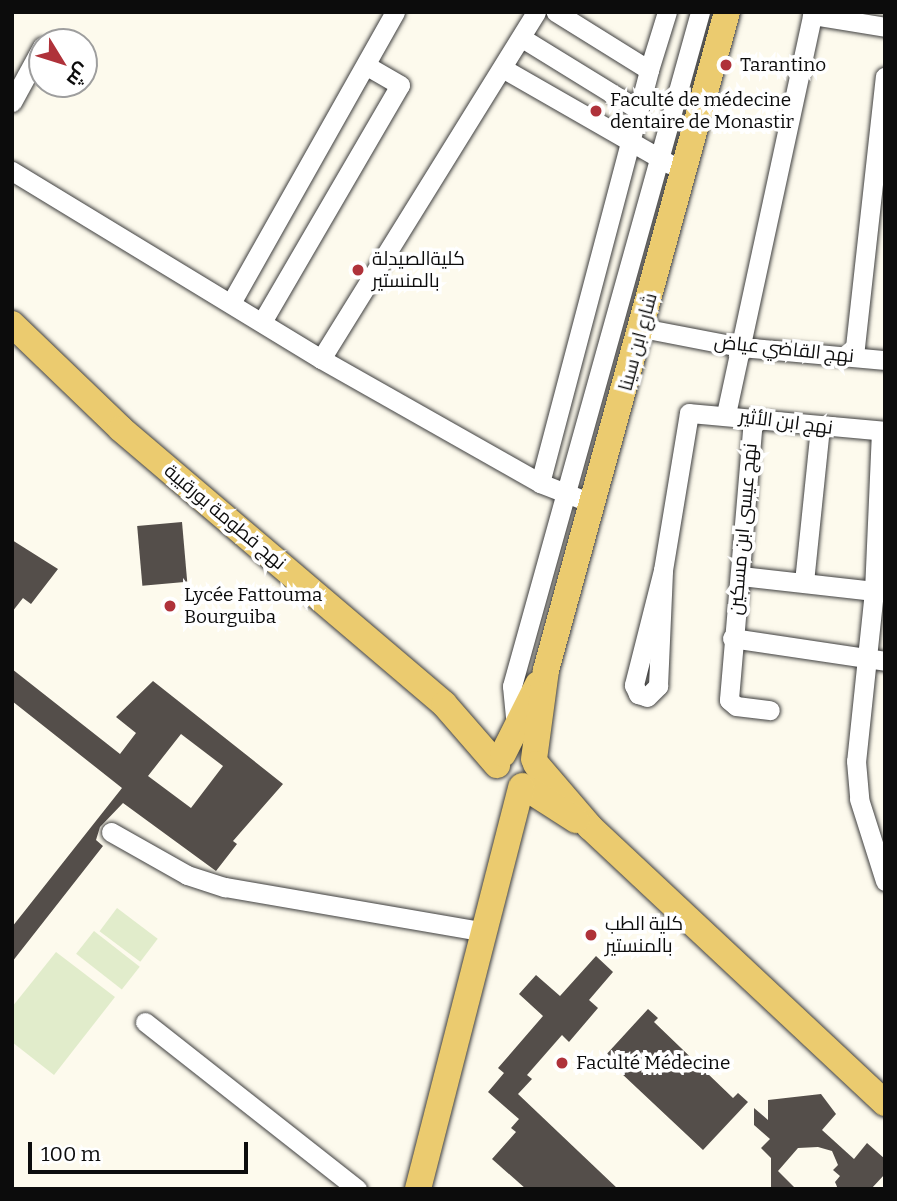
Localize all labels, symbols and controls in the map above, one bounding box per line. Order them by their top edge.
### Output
north arrow [28,28,98,98]
place label: Tarantino [740,54,826,76]
marker: Tarantino [718,57,734,73]
text: ش [62,58,95,92]
place label: Faculté de médecine dentaire de Monastir [610,89,794,133]
marker: Faculté de médecine dentaire de Monastir [588,103,604,119]
place label: كليةالصيدلة بالمنستير [372,248,465,292]
marker: كليةالصيدلة بالمنستير [350,262,366,278]
street label: شارع ابن سينا [614,291,662,393]
street label: نهج القاضي عياض [713,330,855,368]
street label: نهج ابن الأثير [738,405,834,439]
street label: نهج عيسى ابن مسكين [724,442,762,616]
street label: نهج فطومة بورقيبة [160,459,290,575]
place label: Lycée Fattouma Bourguiba [184,584,322,628]
marker: Lycée Fattouma Bourguiba [162,598,178,614]
place label: كلية الطب بالمنستير [605,913,683,957]
marker: كلية الطب بالمنستير [583,927,599,943]
place label: Faculté Médecine [576,1052,730,1074]
marker: Faculté Médecine [554,1055,570,1071]
scale bar [32,1128,252,1172]
text: 100 m [41,1141,101,1167]

